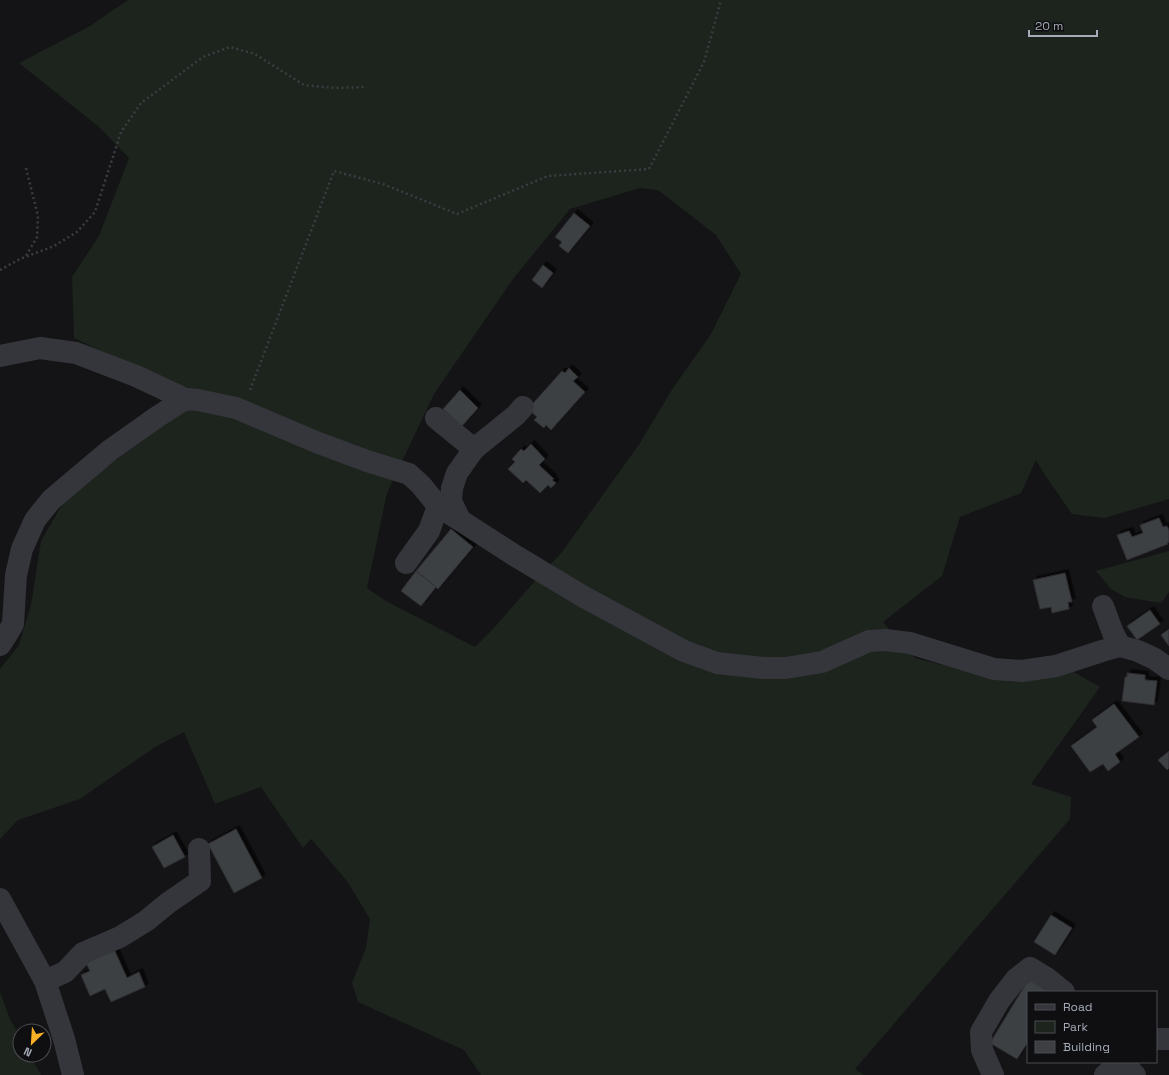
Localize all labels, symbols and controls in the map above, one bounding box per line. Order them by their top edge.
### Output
scale bar [1029,12,1097,38]
text: 20 m [1035,18,1063,34]
legend [1027,991,1157,1063]
text: Road [1063,999,1092,1015]
text: Park [1063,1019,1088,1035]
north arrow [12,1023,52,1063]
text: Building [1063,1039,1110,1055]
text: N [21,1044,34,1060]

